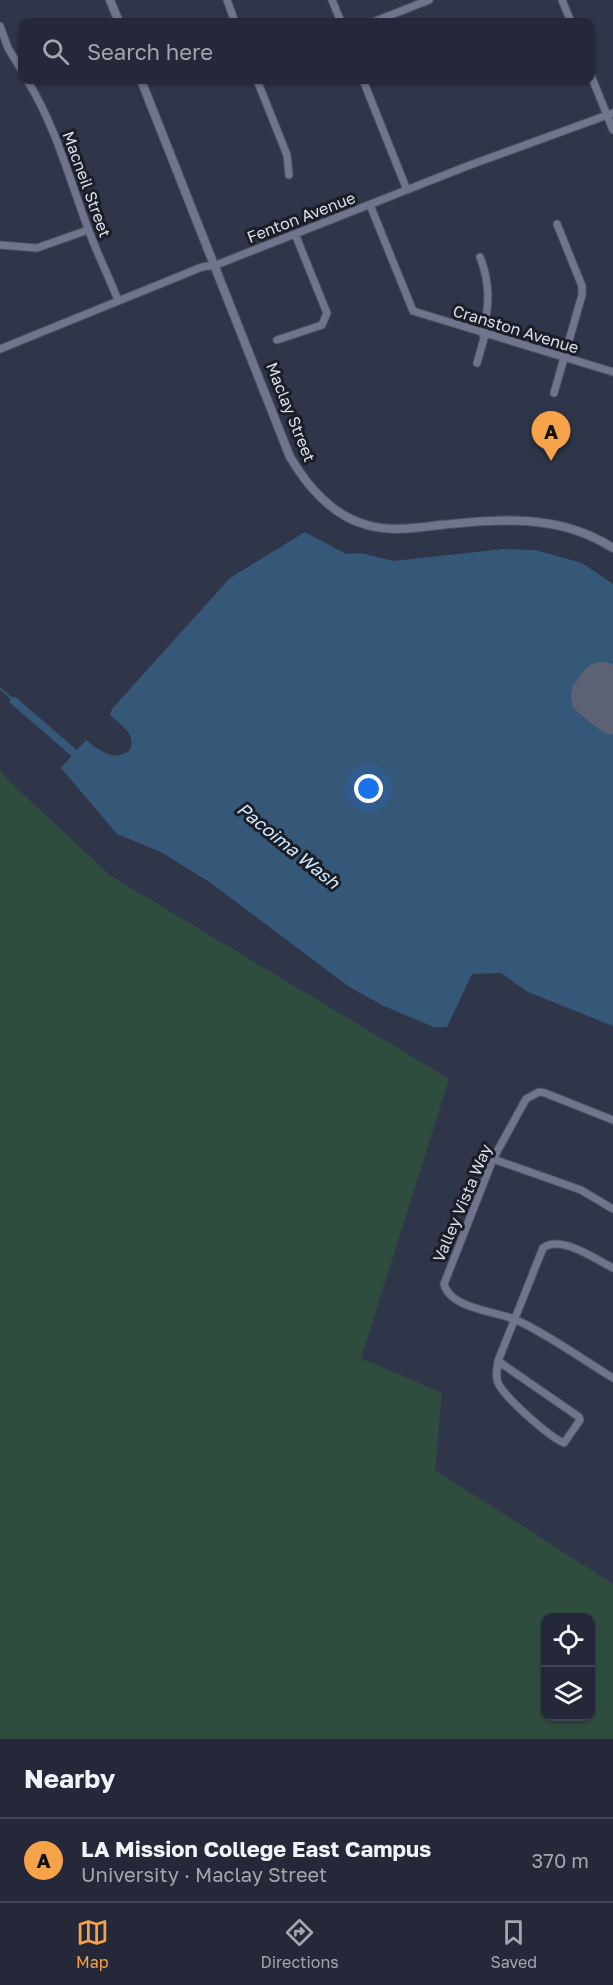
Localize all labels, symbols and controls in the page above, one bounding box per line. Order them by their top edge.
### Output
search box [18,18,595,84]
icon: search [39,35,72,68]
text: Search here [87,38,213,65]
street label: Macneil Street [59,128,115,240]
street label: Fenton Avenue [244,187,358,247]
street label: Cranston Avenue [451,300,581,358]
street label: Maclay Street [262,359,320,465]
pin: A [532,412,570,461]
your location [354,774,383,803]
water label: Pacoima Wash [233,797,345,894]
street label: Valley Vista Way [428,1141,496,1265]
map controls [541,1613,595,1721]
button: locate [541,1613,595,1667]
button: layers [541,1667,595,1721]
text: Nearby [24,1763,115,1794]
text: LA Mission College East Campus [81,1835,431,1862]
text: A [36,1848,51,1872]
text: 370 m [532,1848,589,1872]
text: University · Maclay Street [81,1862,327,1886]
tab: Map [76,1916,109,1972]
tab: Directions [261,1916,339,1972]
tab: Saved [490,1916,537,1972]

